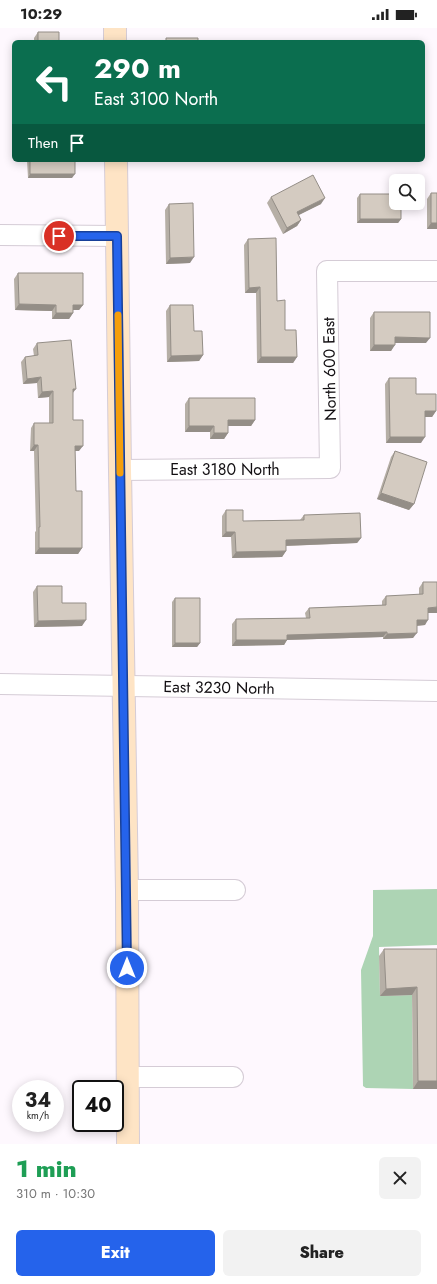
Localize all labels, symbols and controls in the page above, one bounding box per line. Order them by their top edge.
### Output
text: 10:29 [20,3,62,25]
text: 290 m [94,48,181,89]
icon: left [28,56,80,108]
text: East 3100 North [94,86,218,112]
text: Then [28,132,58,154]
icon: arrive [66,132,88,154]
map controls [389,174,425,210]
button: search [389,174,425,210]
pin [42,219,76,253]
icon: arrive [48,225,70,247]
street label: North 600 East [317,317,342,421]
street label: East 3180 North [170,458,280,481]
street label: East 3230 North [163,675,275,700]
position arrow [106,947,148,989]
speed limit sign: 40 [72,1080,124,1132]
text: 34 [25,1086,51,1115]
text: km/h [27,1108,49,1123]
text: 1 min [16,1151,77,1186]
button: close [379,1157,421,1199]
text: 310 m · 10:30 [16,1184,95,1203]
button: Exit [16,1230,215,1276]
button: Share [223,1230,421,1276]

